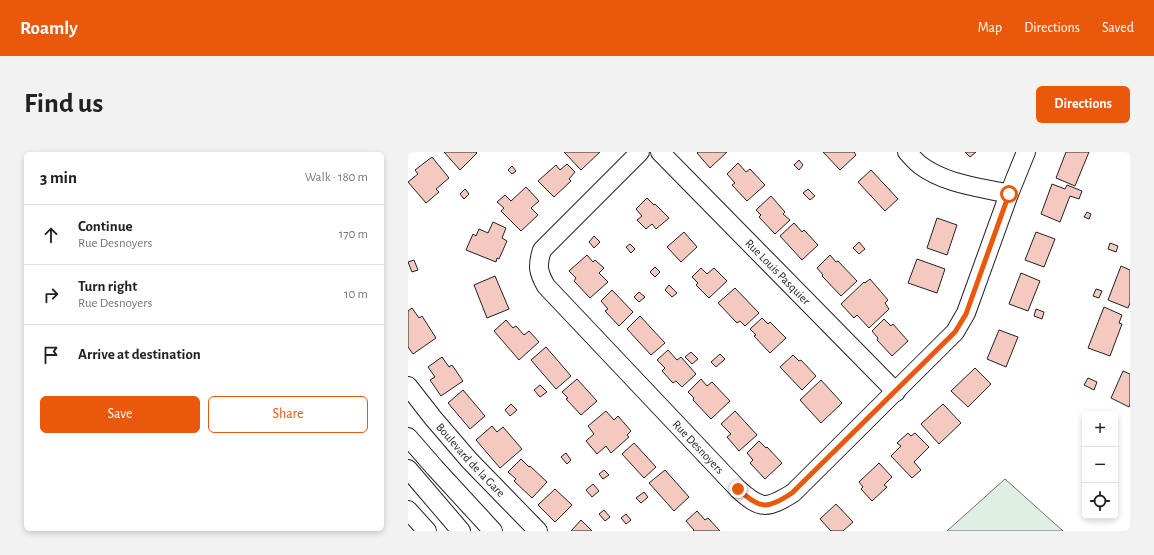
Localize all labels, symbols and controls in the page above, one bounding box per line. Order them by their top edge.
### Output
text: Roamly [20,19,78,38]
text: Map [978,21,1002,35]
text: Directions [1024,21,1080,35]
text: Saved [1102,21,1134,35]
button: Directions [1036,86,1130,123]
text: Find us [24,90,103,118]
text: 3 min [40,169,77,186]
text: Walk · 180 m [305,171,368,184]
route start [1000,185,1018,203]
text: Continue [78,219,133,234]
icon: ahead [40,224,62,246]
text: 170 m [339,228,368,241]
text: Rue Desnoyers [78,237,152,250]
street label: Rue Louis Pasquier [743,237,813,307]
text: Turn right [78,279,137,294]
icon: right [40,284,62,306]
text: 10 m [344,288,368,301]
text: Rue Desnoyers [78,297,152,310]
icon: arrive [40,344,62,366]
text: Arrive at destination [78,347,201,362]
button: Save [40,396,200,433]
button: Share [208,396,368,433]
map controls [1082,411,1118,519]
button: + [1082,411,1118,447]
street label: Rue Desnoyers [670,418,726,476]
street label: Boulevard de la Gare [434,421,507,499]
button: − [1082,447,1118,483]
route end [729,480,747,498]
button: locate [1082,483,1118,519]

